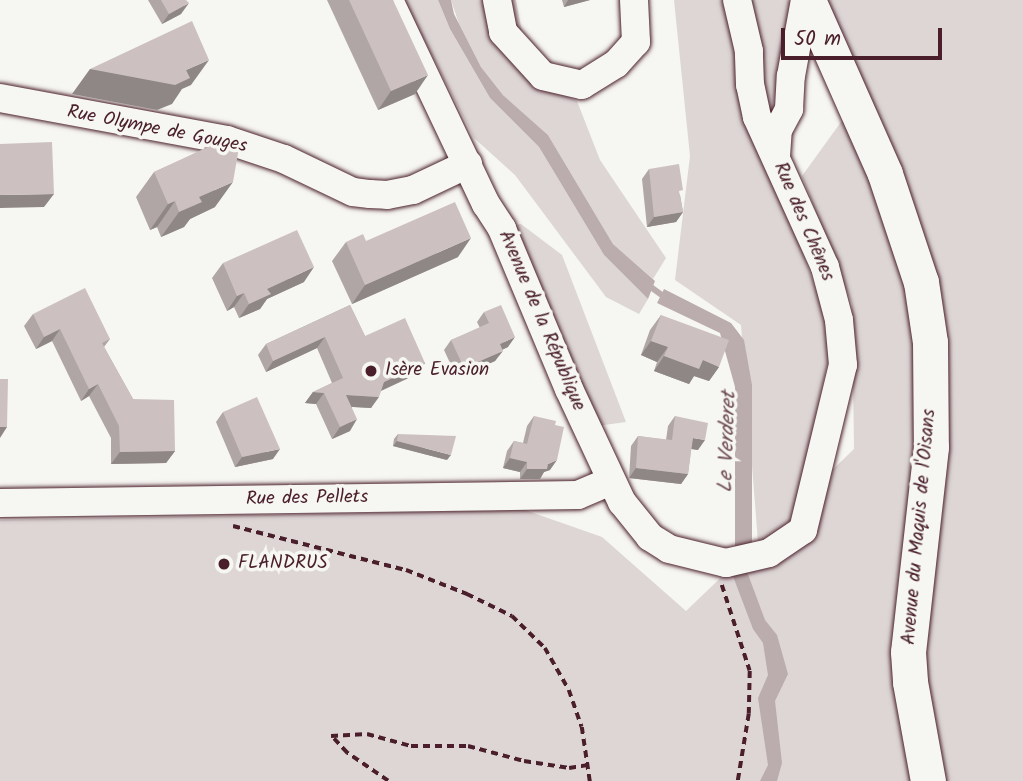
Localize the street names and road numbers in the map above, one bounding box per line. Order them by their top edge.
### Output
street label: Rue Olympe de Gouges [65,101,249,159]
street label: Rue des Chênes [768,159,838,285]
street label: Avenue de la République [493,227,589,415]
street label: Avenue du Maquis de l'Oisans [898,408,942,646]
street label: Rue des Pellets [246,487,368,511]

